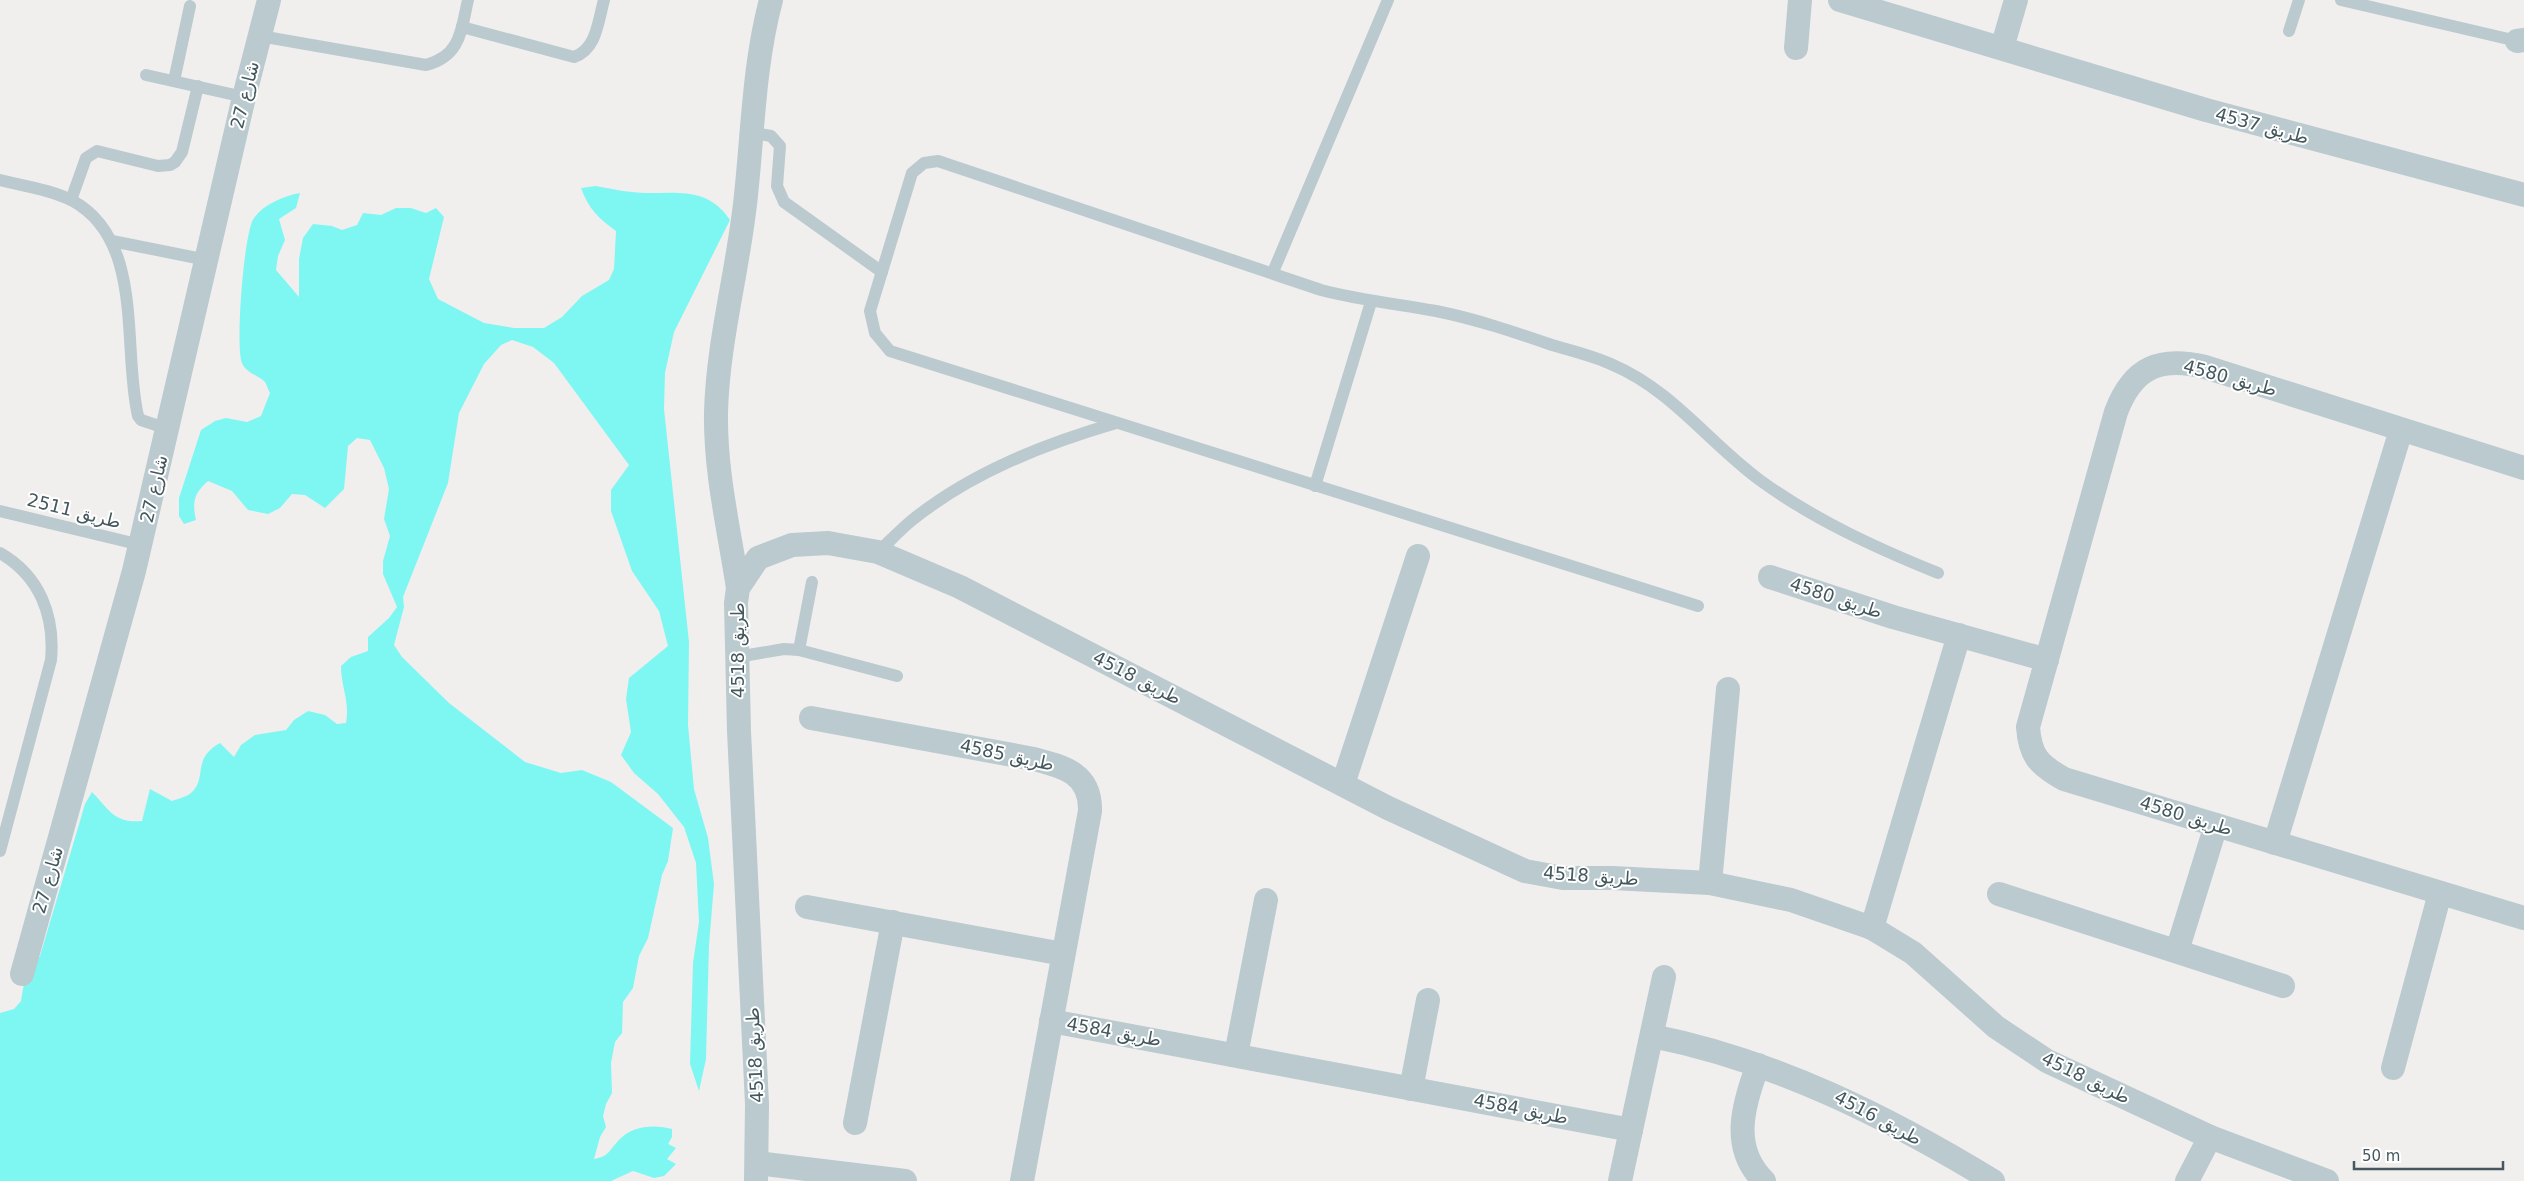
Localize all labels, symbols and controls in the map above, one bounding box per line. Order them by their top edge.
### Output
street label: شارع 27 [226,59,264,131]
street label: طريق 4537 [2213,103,2311,149]
street label: طريق 4580 [2181,355,2279,401]
street label: شارع 27 [136,453,172,525]
street label: طريق 2511 [25,489,123,533]
street label: طريق 4580 [1787,573,1885,623]
street label: طريق 4518 [727,602,749,698]
street label: طريق 4518 [1089,646,1185,710]
street label: طريق 4585 [958,734,1056,776]
street label: طريق 4580 [2137,791,2235,841]
street label: شارع 27 [28,844,68,916]
street label: طريق 4518 [1542,862,1640,890]
street label: طريق 4518 [742,1007,768,1103]
street label: طريق 4584 [1065,1013,1163,1051]
street label: طريق 4518 [2038,1047,2134,1109]
street label: طريق 4516 [1831,1086,1925,1150]
street label: طريق 4584 [1472,1089,1570,1129]
scale bar [2354,1138,2503,1170]
text: 50 m [2362,1147,2400,1165]

